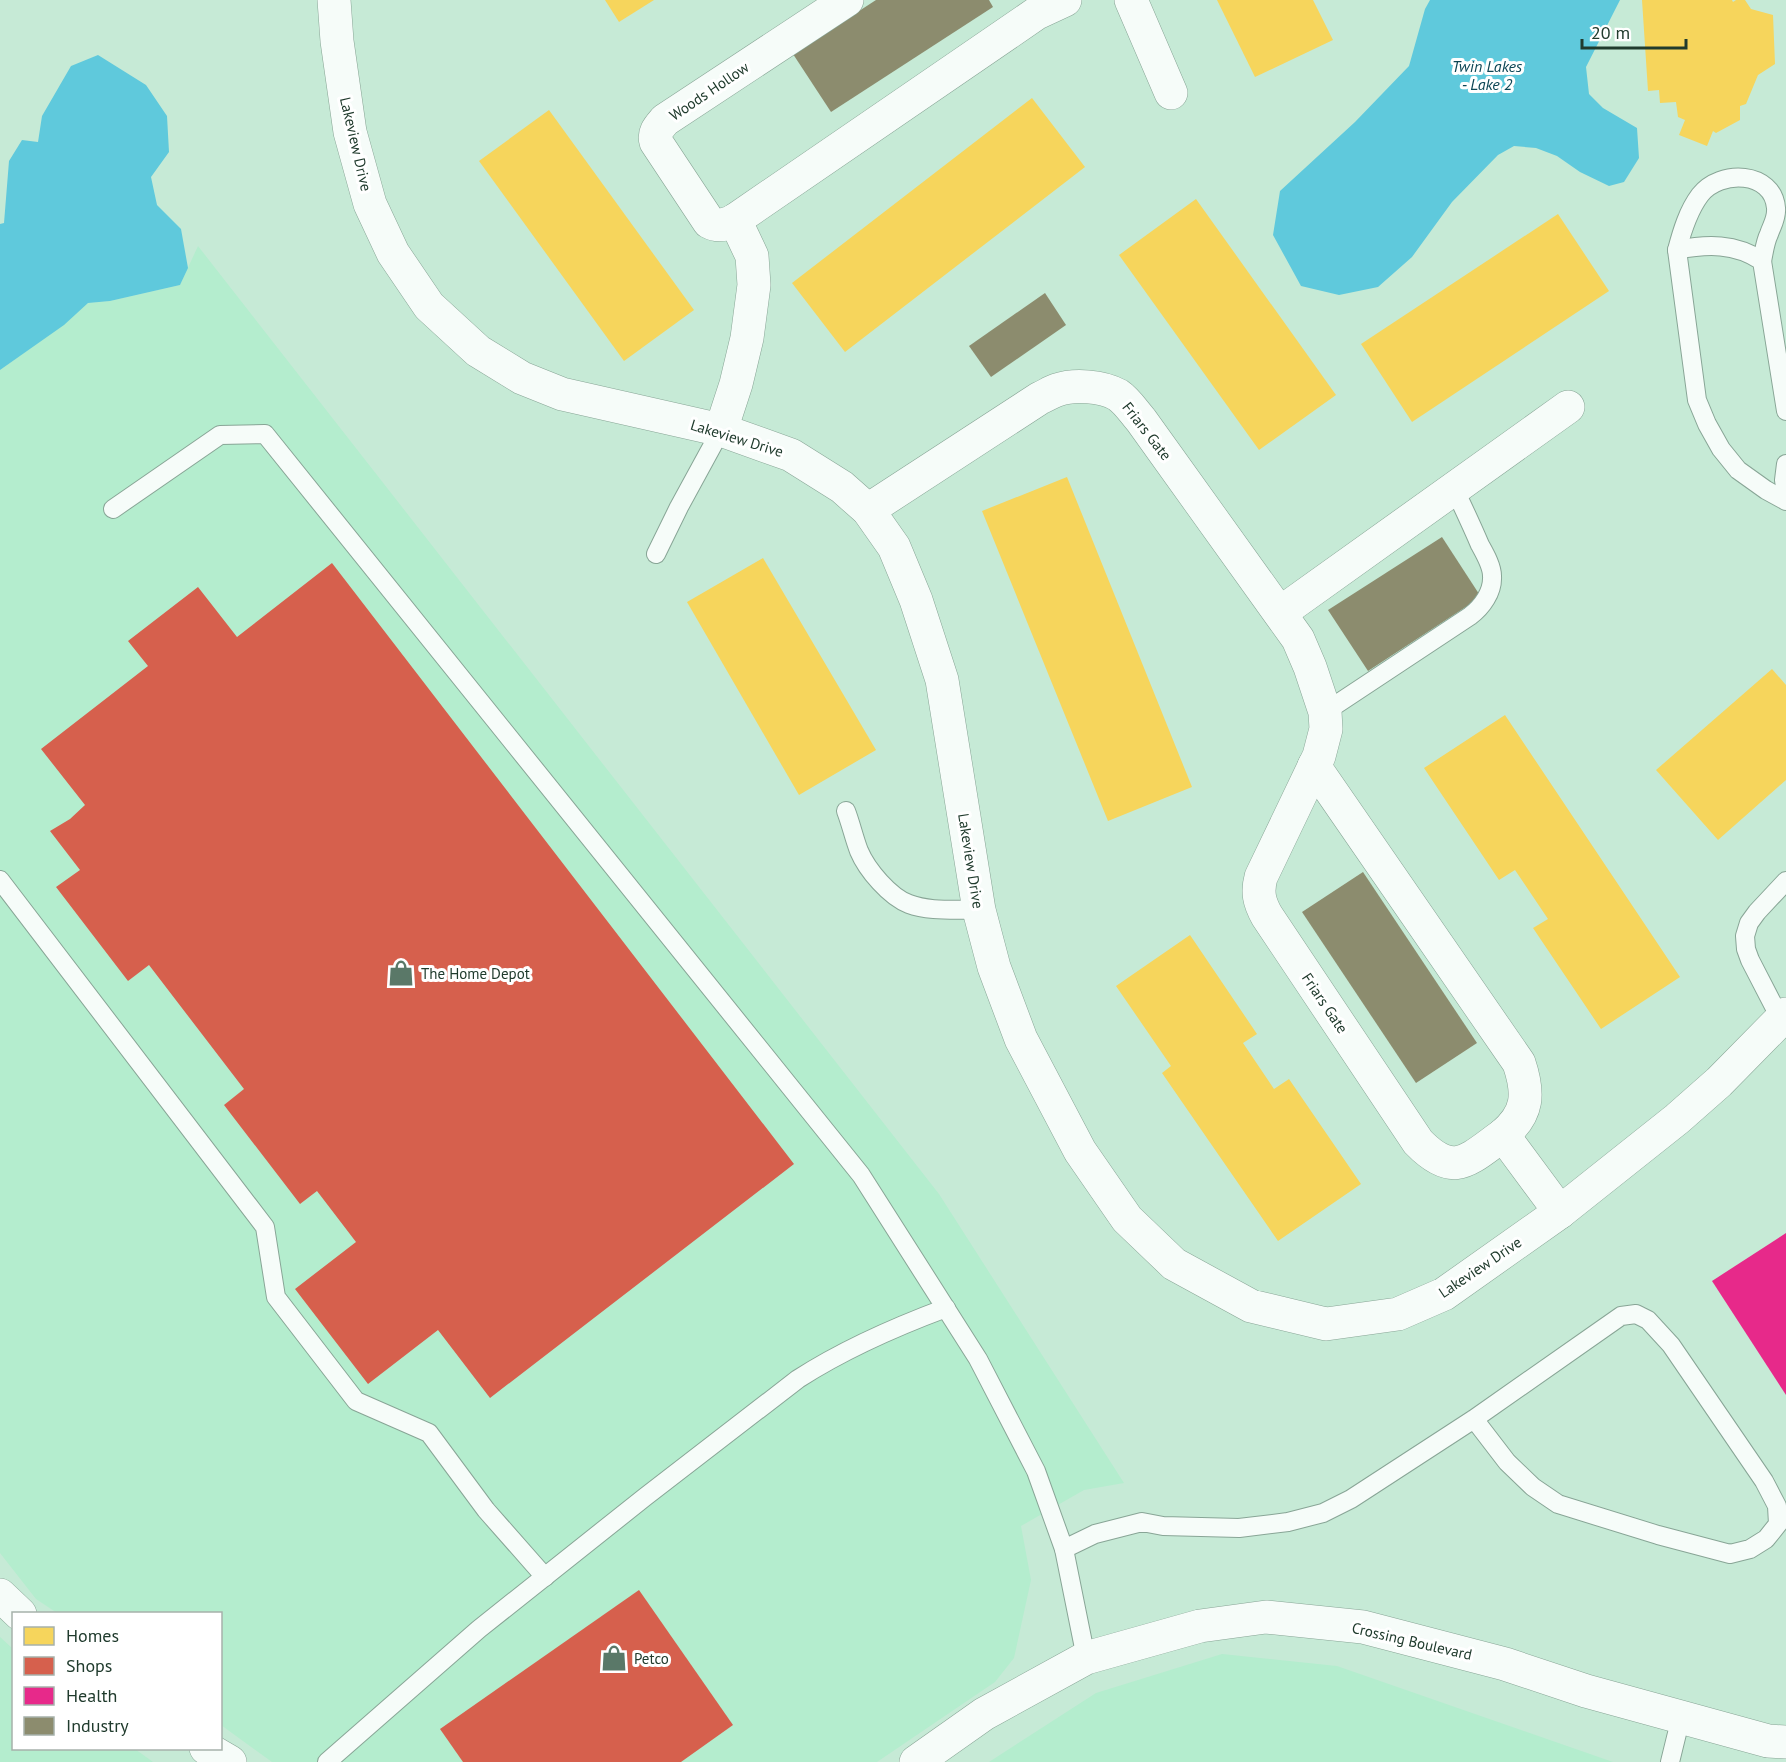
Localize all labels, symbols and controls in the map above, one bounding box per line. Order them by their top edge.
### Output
scale bar [1582,12,1686,50]
text: 20 m [1591,21,1630,44]
water label: Twin Lakes - Lake 2 [1452,56,1523,94]
street label: Woods Hollow [666,57,752,125]
street label: Lakeview Drive [336,95,376,193]
street label: Friars Gate [1118,398,1176,464]
street label: Lakeview Drive [688,415,786,461]
street label: Lakeview Drive [954,812,988,910]
shop icon: The Home Depot [386,958,416,988]
place label: The Home Depot [421,964,530,983]
street label: Friars Gate [1298,969,1352,1037]
street label: Lakeview Drive [1435,1232,1525,1302]
legend [12,1612,222,1750]
street label: Crossing Boulevard [1350,1618,1474,1664]
text: Homes [66,1624,119,1647]
shop icon: Petco [599,1643,629,1673]
place label: Petco [634,1649,669,1668]
text: Shops [66,1654,112,1677]
text: Health [66,1684,117,1707]
text: Industry [66,1714,129,1737]

